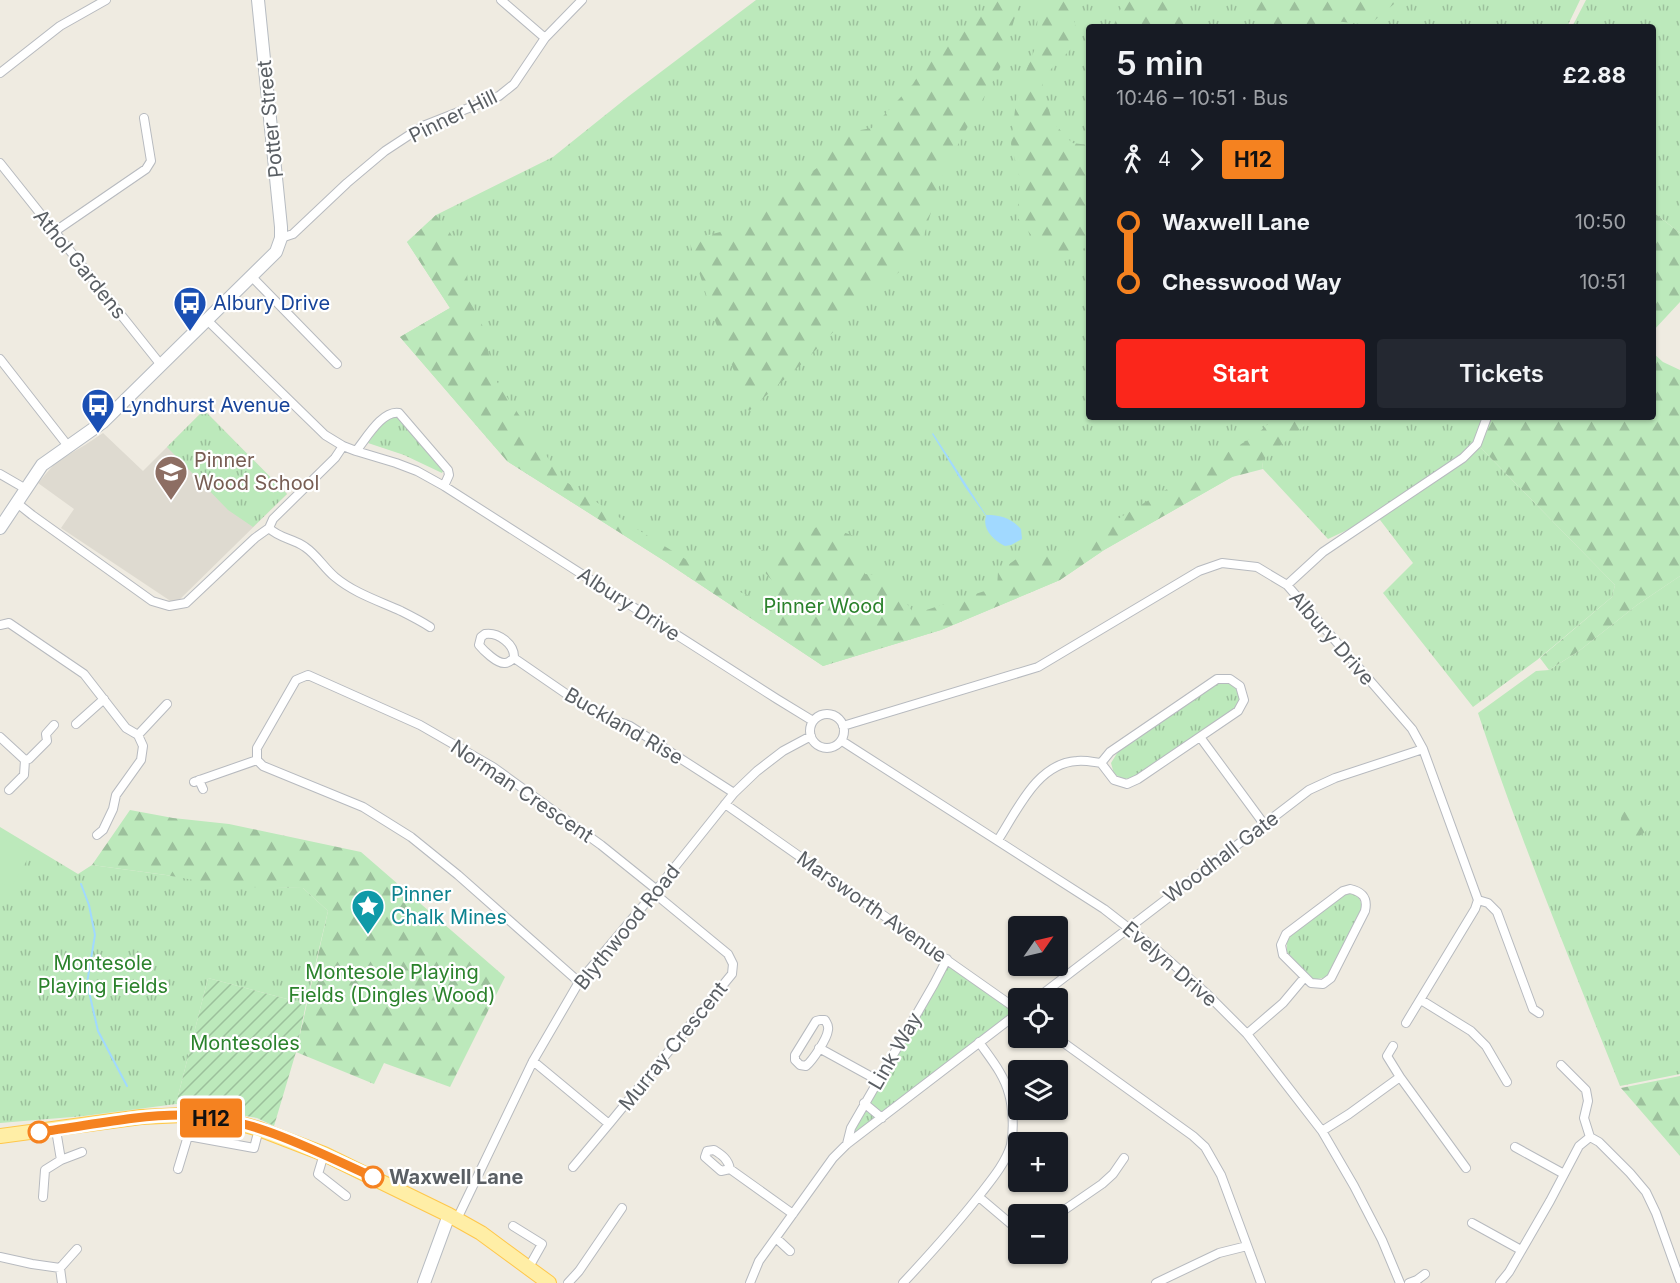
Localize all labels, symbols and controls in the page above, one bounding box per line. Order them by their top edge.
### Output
text: 5 min [1116,43,1204,83]
street label: Potter Street [252,58,288,179]
text: £2.88 [1563,62,1626,88]
street label: Pinner Hill [405,84,501,148]
text: 10:46 – 10:51 · Bus [1116,86,1288,110]
icon: walk [1116,143,1149,176]
icon: forward [1180,143,1213,176]
text: 4 [1158,147,1171,171]
text: H12 [1234,147,1272,172]
street label: Athol Gardens [29,204,131,324]
text: Waxwell Lane [1162,209,1310,235]
text: 10:50 [1575,210,1626,234]
text: Chesswood Way [1162,269,1341,295]
text: 10:51 [1579,270,1626,294]
bus stop icon: Albury Drive [172,285,208,332]
place label: Albury Drive [213,291,330,315]
button: Start [1116,339,1365,408]
button: Tickets [1377,339,1626,408]
bus stop icon: Lyndhurst Avenue [80,387,116,434]
place label: Lyndhurst Avenue [121,393,290,417]
place label: Pinner Wood School [194,448,319,495]
school or university icon: Pinner Wood School [153,454,189,501]
street label: Albury Drive [573,562,685,646]
street label: Albury Drive [1285,586,1379,690]
park label: Pinner Wood [764,594,885,618]
street label: Buckland Rise [560,682,688,770]
street label: Norman Crescent [446,734,598,848]
street label: Woodhall Gate [1159,806,1283,908]
street label: Marsworth Avenue [792,846,952,968]
street label: Blythwood Road [569,860,685,994]
place label: Pinner Chalk Mines [391,882,507,929]
place icon: Pinner Chalk Mines [350,888,386,935]
north arrow [1008,916,1068,976]
map controls [1008,916,1068,1264]
street label: Evelyn Drive [1118,916,1222,1012]
park label: Montesole Playing Fields [38,951,168,998]
park label: Montesole Playing Fields (Dingles Wood) [288,960,496,1007]
street label: Murray Crescent [614,976,732,1115]
button: locate [1008,988,1068,1048]
street label: Link Way [863,1008,927,1094]
park label: Montesoles [190,1031,300,1055]
button: layers [1008,1060,1068,1120]
line badge: H12 [176,1098,246,1138]
text: H12 [192,1106,230,1131]
unlabelled marker [28,1121,50,1143]
button: + [1008,1132,1068,1192]
place label: Waxwell Lane [389,1165,523,1189]
marker: Waxwell Lane [362,1166,384,1188]
button: − [1008,1204,1068,1264]

